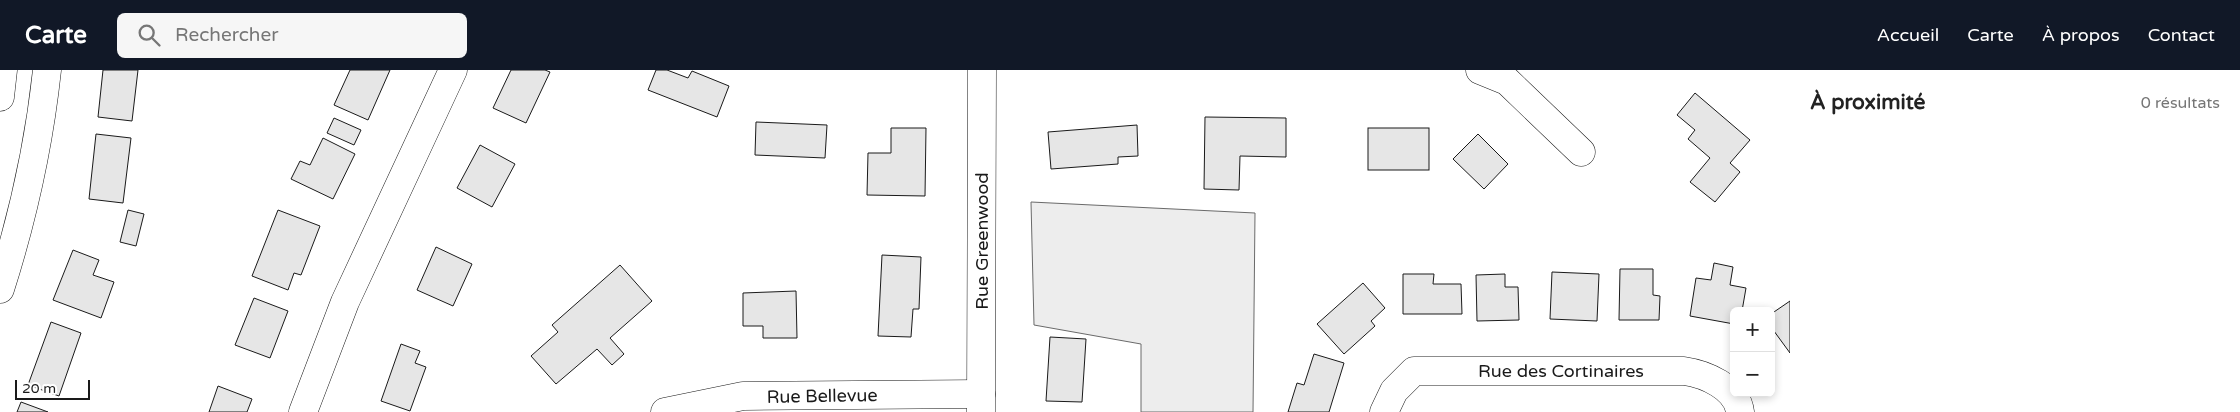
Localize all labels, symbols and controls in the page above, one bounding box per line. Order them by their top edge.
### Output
search box [117,13,467,58]
text: Carte [25,21,87,50]
icon: search [135,21,163,49]
text: Rechercher [175,24,278,46]
text: Accueil [1877,24,1939,46]
text: Carte [1967,24,2014,46]
text: À propos [2042,24,2120,46]
text: Contact [2148,24,2215,46]
text: À proximité [1810,90,1925,115]
text: 0 résultats [2141,93,2220,113]
street label: Rue Greenwood [971,172,993,310]
map controls [1730,307,1775,397]
button: + [1730,307,1775,352]
button: − [1730,352,1775,397]
street label: Rue des Cortinaires [1478,360,1644,382]
scale bar [15,377,90,400]
text: 20 m [22,380,56,397]
street label: Rue Bellevue [766,384,878,408]

